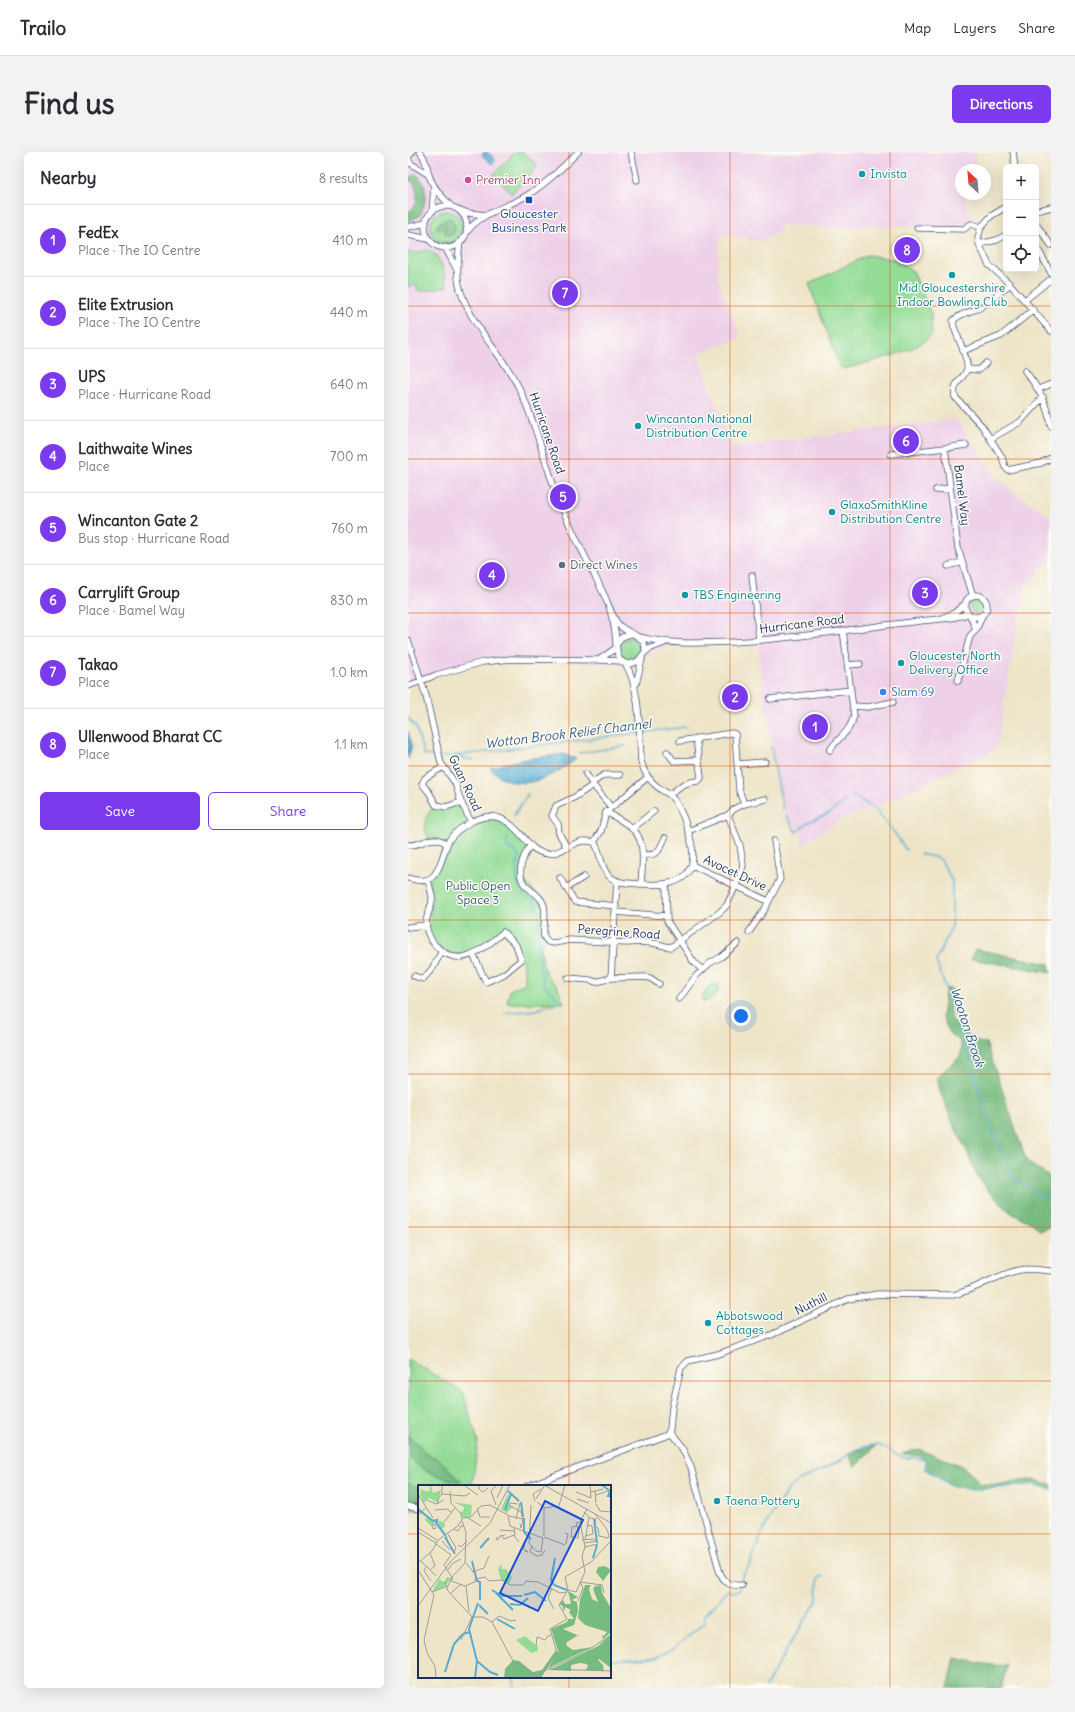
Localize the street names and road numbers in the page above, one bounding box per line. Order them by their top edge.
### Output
street label: Hurricane Road [526,390,568,476]
street label: Bamel Way [951,464,974,526]
street label: Hurricane Road [759,611,845,636]
street label: Guan Road [446,752,485,813]
street label: Avocet Drive [701,851,769,894]
street label: Peregrine Road [577,921,661,942]
street label: Nuthill [792,1289,829,1318]

